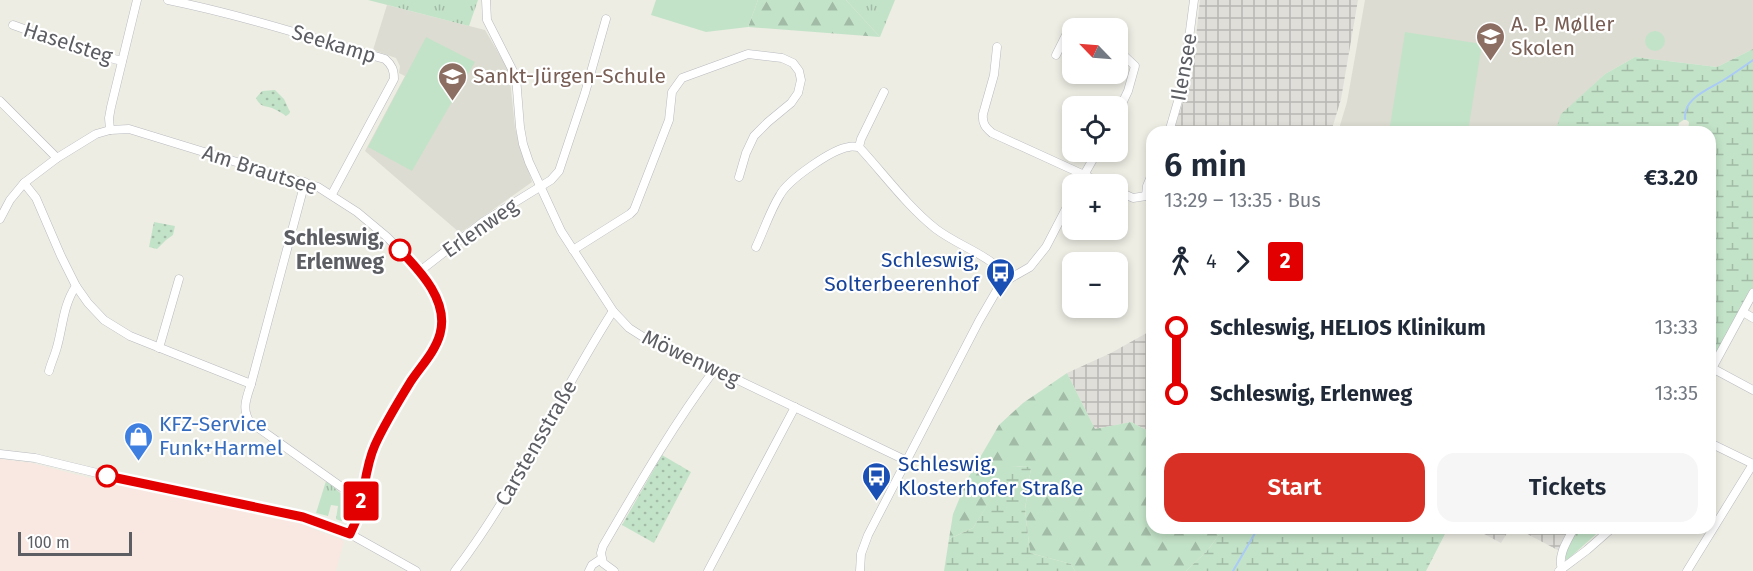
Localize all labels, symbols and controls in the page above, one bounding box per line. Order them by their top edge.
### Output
place label: A. P. Møller Skolen [1511,11,1614,61]
street label: Haselsteg [20,16,116,70]
north arrow [1062,18,1128,84]
map controls [1062,18,1128,318]
street label: Seekamp [289,19,379,69]
school or university icon: A. P. Møller Skolen [1474,20,1506,62]
street label: Ilensee [1165,31,1203,103]
school or university icon: Sankt-Jürgen-Schule [436,60,468,102]
place label: Sankt-Jürgen-Schule [473,63,666,89]
button: locate [1062,96,1128,162]
street label: Am Brautsee [199,139,321,201]
text: 6 min [1164,145,1247,185]
text: €3.20 [1644,164,1698,191]
button: + [1062,174,1128,240]
text: 13:29 – 13:35 · Bus [1164,188,1321,212]
street label: Erlenweg [437,193,523,263]
place label: Schleswig, Erlenweg [284,225,384,275]
marker: Schleswig, Erlenweg [389,239,411,261]
icon: walk [1164,245,1197,278]
icon: forward [1226,245,1259,278]
place label: Schleswig, Solterbeerenhof [824,247,981,297]
text: 2 [1280,248,1291,274]
text: 4 [1206,249,1217,273]
button: − [1062,252,1128,318]
bus stop icon: Schleswig, Solterbeerenhof [984,256,1016,298]
text: Schleswig, HELIOS Klinikum [1210,314,1486,341]
text: 13:33 [1654,315,1698,339]
street label: Möwenweg [638,324,744,392]
street label: Carstensstraße [489,375,583,511]
text: Schleswig, Erlenweg [1210,380,1412,407]
text: 13:35 [1654,381,1698,405]
place label: KFZ-Service Funk+Harmel [159,411,283,461]
shop icon: KFZ-Service Funk+Harmel [122,420,154,462]
place label: Schleswig, Klosterhofer Straße [898,451,1084,501]
button: Start [1164,453,1425,522]
button: Tickets [1437,453,1698,522]
bus stop icon: Schleswig, Klosterhofer Straße [861,460,893,502]
unlabelled marker [96,465,118,487]
line badge: 2 [342,482,380,520]
text: 2 [356,488,366,514]
scale bar [18,529,132,556]
text: 100 m [27,533,70,552]

